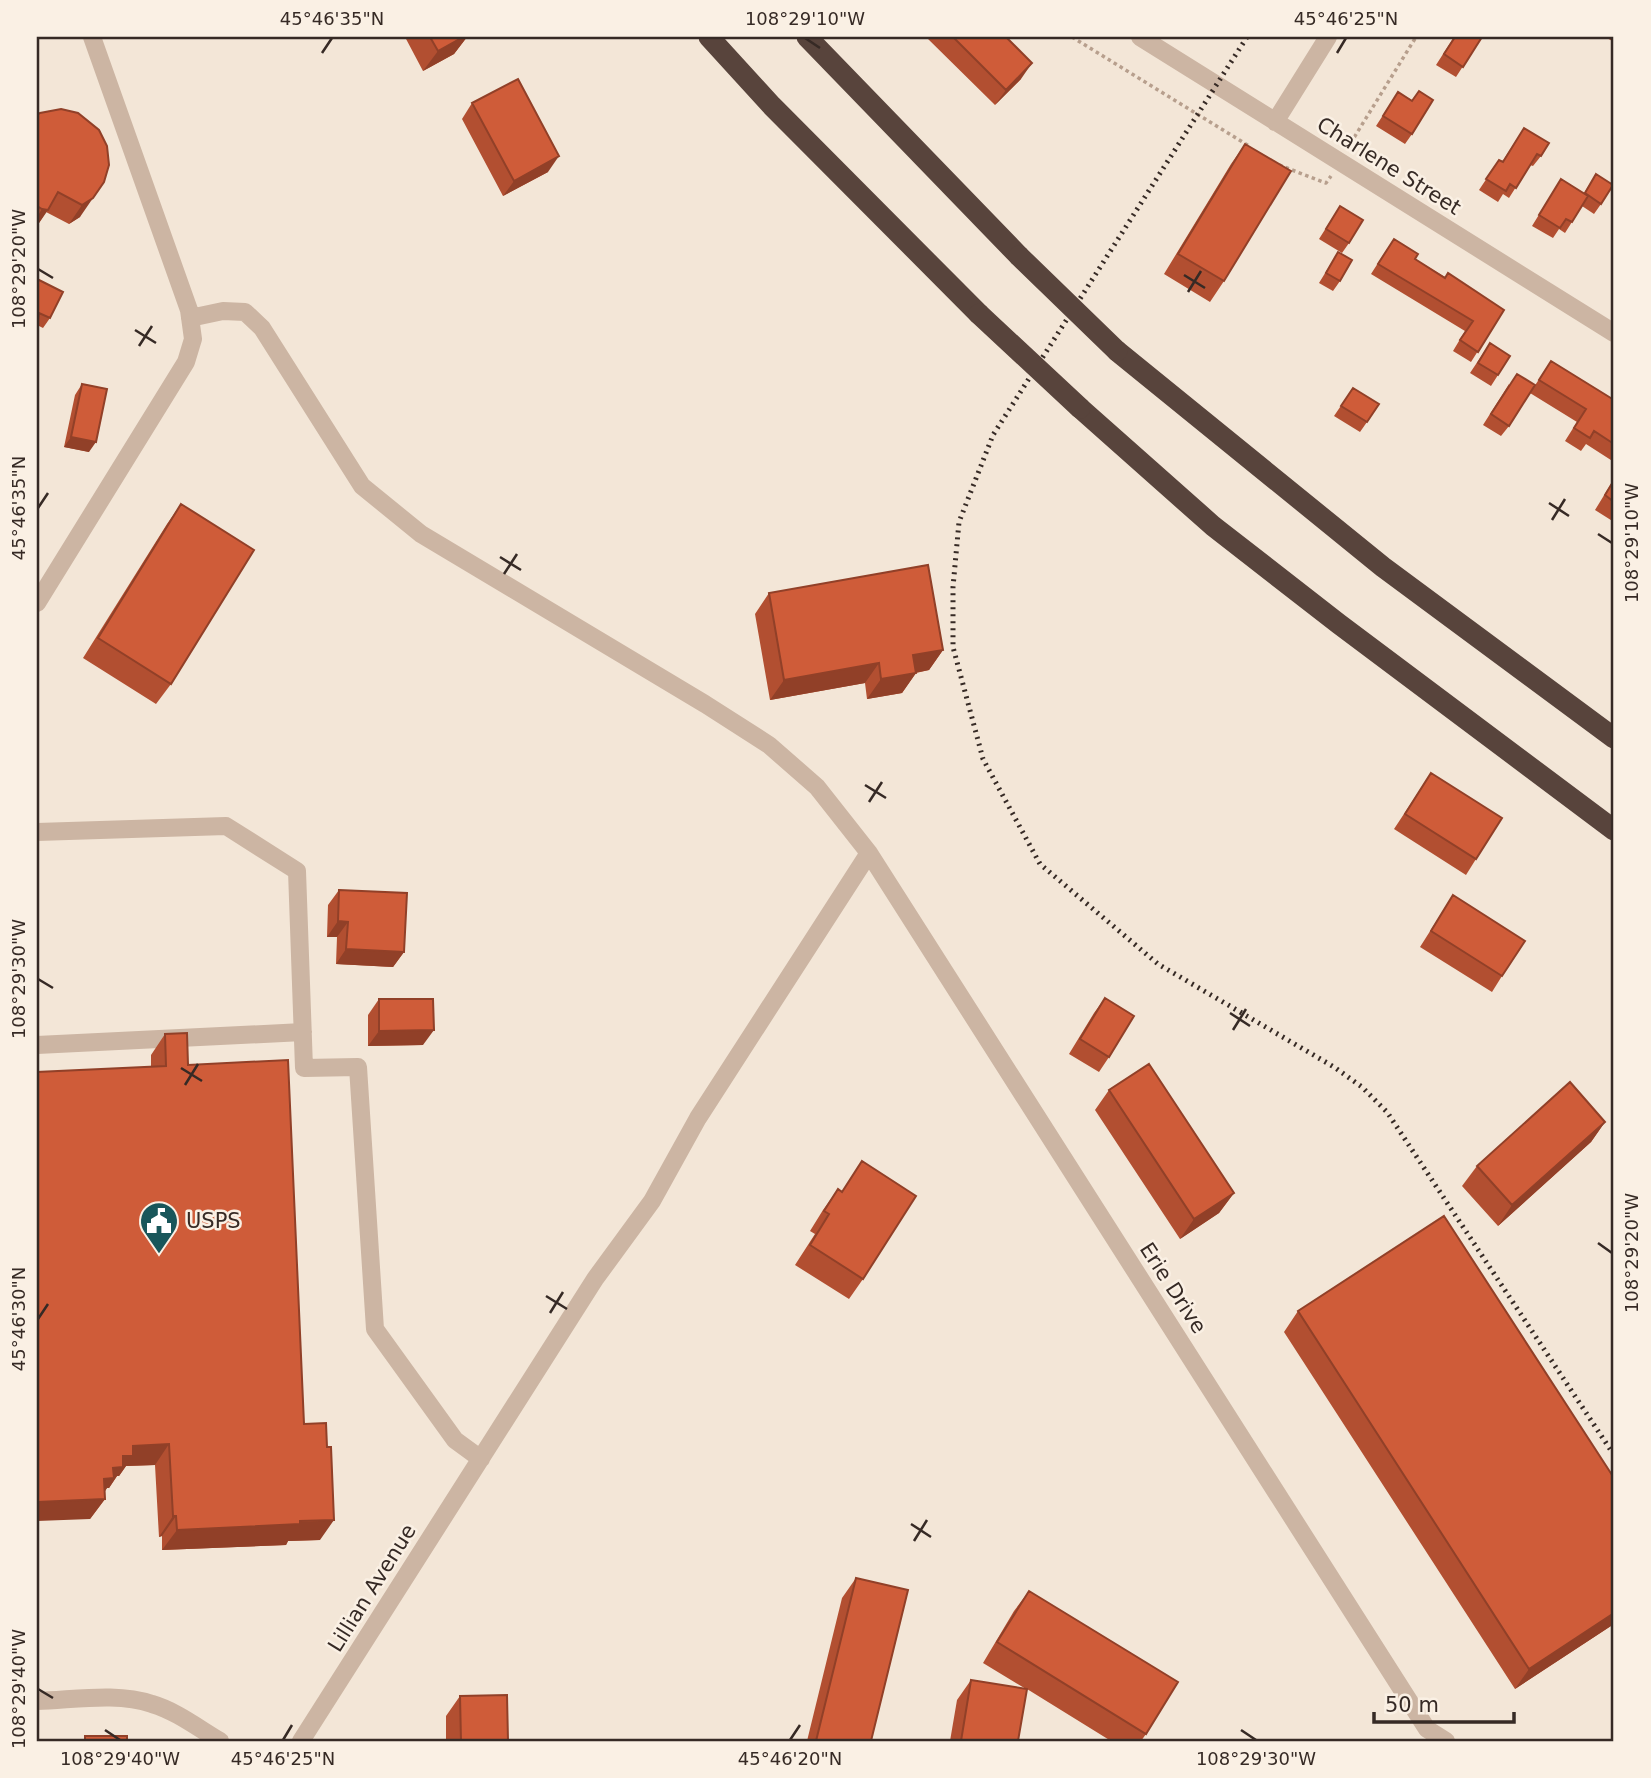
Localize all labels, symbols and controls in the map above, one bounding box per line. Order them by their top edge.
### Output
text: 45°46'35"N [280,8,384,29]
text: 108°29'10"W [745,8,865,29]
text: 45°46'25"N [1294,8,1398,29]
street label: Charlene Street [1313,112,1465,220]
text: 108°29'20"W [8,209,29,329]
text: 45°46'35"N [8,456,29,560]
text: 108°29'10"W [1621,483,1642,603]
text: 108°29'30"W [8,919,29,1039]
text: 108°29'20"W [1621,1193,1642,1313]
public building icon: USPS [138,1200,180,1255]
place label: USPS [186,1209,241,1233]
street label: Erie Drive [1135,1238,1211,1338]
text: 45°46'30"N [8,1267,29,1371]
street label: Lillian Avenue [323,1520,421,1656]
text: 108°29'40"W [8,1629,29,1749]
scale bar [1374,1680,1514,1724]
text: 50 m [1385,1693,1439,1717]
text: 108°29'40"W [60,1748,180,1769]
text: 45°46'25"N [231,1748,335,1769]
text: 45°46'20"N [738,1748,842,1769]
text: 108°29'30"W [1196,1748,1316,1769]

